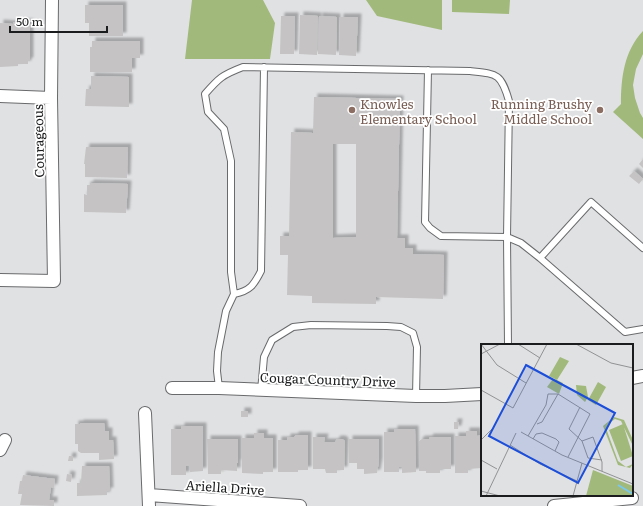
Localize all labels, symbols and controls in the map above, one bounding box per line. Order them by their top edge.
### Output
scale bar [10,8,107,34]
text: 50 m [16,12,43,30]
place label: Knowles Elementary School [360,94,477,128]
place label: Running Brushy Middle School [491,94,593,128]
street label: Courageous [28,104,48,178]
marker: Knowles Elementary School [347,105,357,115]
marker: Running Brushy Middle School [595,105,605,115]
inset map [481,344,633,496]
street label: Cougar Country Drive [260,367,397,391]
street label: Ariella Drive [185,475,265,499]

